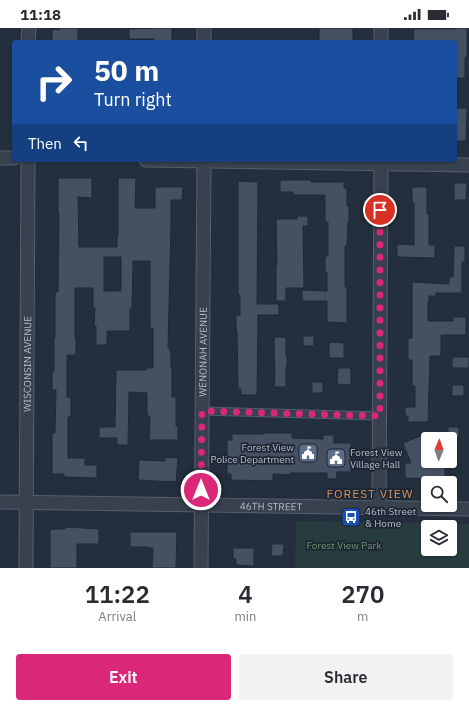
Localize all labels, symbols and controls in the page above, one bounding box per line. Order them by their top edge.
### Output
text: 11:18 [20,5,61,24]
text: 50 m [94,52,159,89]
icon: right [28,56,80,108]
text: Turn right [94,88,172,111]
icon: left [70,132,92,154]
text: Then [28,134,62,153]
pin [363,193,397,227]
icon: arrive [369,199,391,221]
street label: WENONAH AVENUE [196,307,210,397]
street label: WISCONSIN AVENUE [21,316,34,412]
north arrow [421,432,457,468]
map controls [421,432,457,556]
place label: Forest View Police Department [211,441,294,466]
public building icon: Forest View Police Department [297,442,319,464]
place label: Forest View Village Hall [350,446,403,471]
public building icon: Forest View Village Hall [325,447,347,469]
position arrow [180,469,222,511]
button: search [421,476,457,512]
district label: FOREST VIEW [327,486,414,501]
street label: 46TH STREET [240,500,303,514]
place label: 46th Street & Home [365,505,416,530]
bus stop icon: 46th Street & Home [340,506,362,528]
button: layers [421,520,457,556]
park label: Forest View Park [306,539,382,552]
text: 11:22 [85,578,150,610]
text: 4 [238,578,253,610]
text: 270 [341,578,384,610]
text: Arrival [98,608,136,625]
text: min [235,608,257,625]
text: m [357,608,368,625]
button: Exit [16,654,231,700]
button: Share [239,654,453,700]

